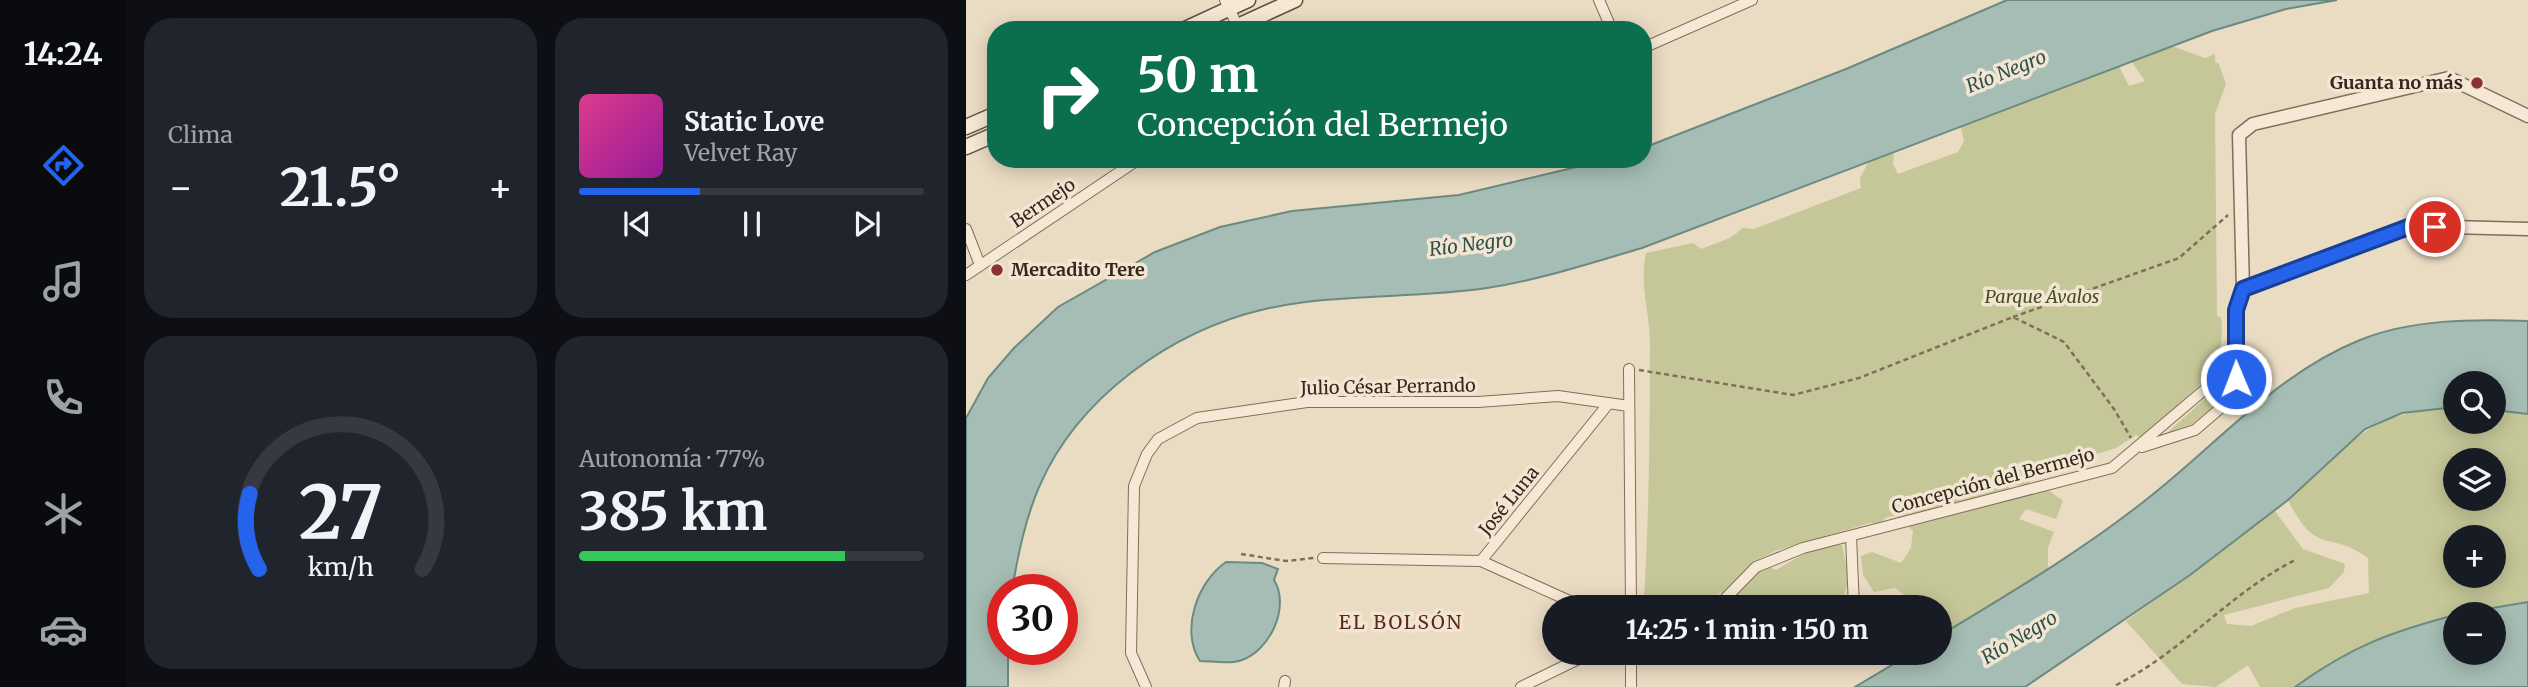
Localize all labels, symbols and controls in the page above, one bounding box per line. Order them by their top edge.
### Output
text: 14:24 [23,34,103,74]
text: 50 m [1137,44,1258,105]
water label: Río Negro [1962,44,2050,98]
icon: right [1022,49,1113,140]
place label: Guanta no más [2330,71,2463,94]
marker: Guanta no más [2469,75,2485,91]
text: Static Love [684,105,824,138]
text: Concepción del Bermejo [1137,105,1508,145]
text: Clima [168,120,233,149]
text: Velvet Ray [684,138,797,167]
icon: directions [39,141,88,190]
text: 21.5° [280,155,401,220]
text: − [168,164,193,211]
text: + [488,164,513,211]
street label: Bermejo [1006,173,1079,233]
pin [2405,197,2465,257]
icon: previous [618,205,656,243]
icon: pause [733,205,771,243]
icon: next [848,205,886,243]
icon: arrive [2416,208,2454,246]
water label: Río Negro [1428,227,1515,261]
icon: music [39,257,88,306]
place label: Mercadito Tere [1011,258,1145,281]
marker: Mercadito Tere [989,262,1005,278]
park label: Parque Ávalos [1985,285,2099,308]
position arrow [2199,342,2273,416]
map controls [2443,371,2506,665]
button: search [2443,371,2506,434]
icon: phone [39,373,88,422]
street label: Julio César Perrando [1299,373,1476,400]
street label: Concepción del Bermejo [1889,442,2097,519]
text: Autonomía · 77% [579,444,765,473]
button: layers [2443,448,2506,511]
street label: José Luna [1473,461,1544,541]
text: 27 [298,467,383,559]
text: 385 km [579,479,767,544]
icon: climate [39,489,88,538]
button: + [2443,525,2506,588]
text: km/h [307,550,374,582]
speed limit sign: 30 [987,574,1078,665]
button: − [2443,602,2506,665]
icon: car [39,605,88,654]
water label: Río Negro [1977,605,2061,669]
district label: EL BOLSÓN [1339,610,1463,634]
text: 14:25 · 1 min · 150 m [1626,613,1868,646]

